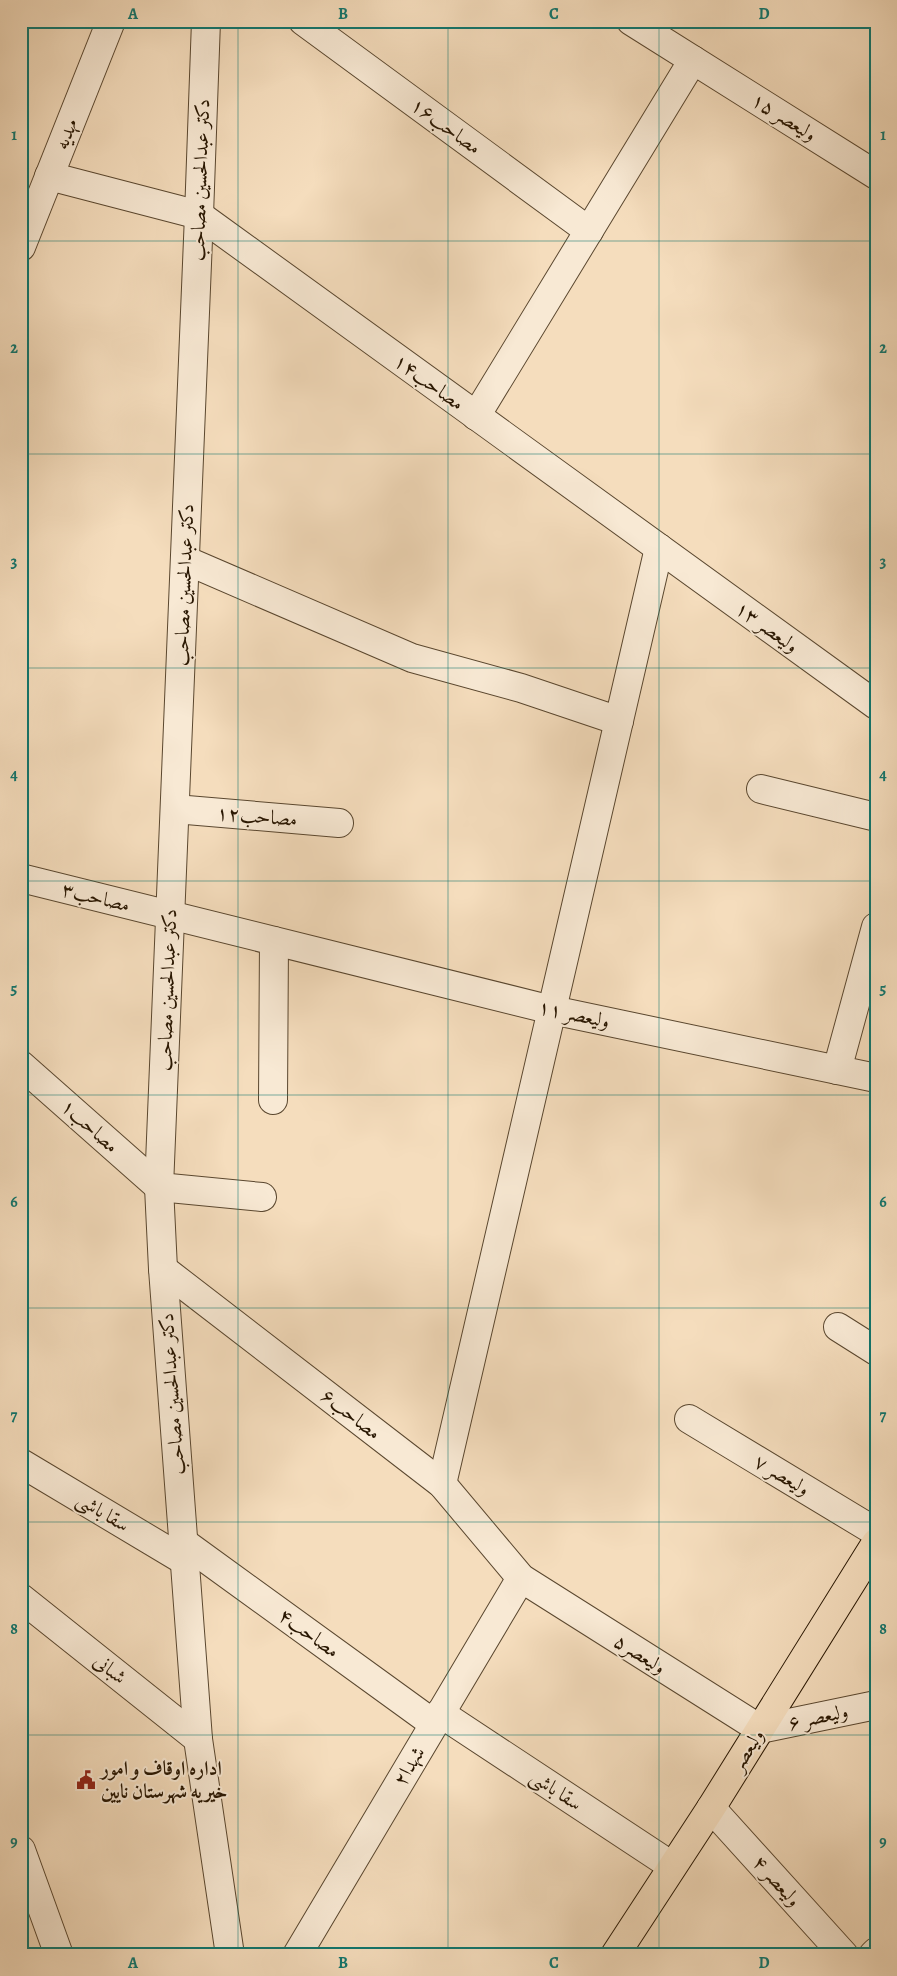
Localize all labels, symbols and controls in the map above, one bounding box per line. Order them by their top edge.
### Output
text: A [127,3,139,25]
text: B [338,3,348,25]
text: C [549,3,559,25]
text: D [758,3,770,25]
street label: ولیعصر ۱۵ [746,86,822,148]
street label: مصاحب۱۶ [405,91,487,161]
street label: دکتر عبدالحسین مصاحب [184,99,216,261]
street label: مهدیه [48,114,85,154]
text: 1 [11,124,17,146]
text: 1 [880,124,886,146]
text: 2 [10,337,18,359]
text: 2 [879,337,887,359]
street label: مصاحب۱۴ [388,347,470,417]
street label: دکتر عبدالحسین مصاحب [168,504,200,666]
text: 3 [11,551,18,573]
text: 3 [880,551,887,573]
street label: ولیعصر ۱۳ [730,595,804,659]
text: 4 [10,764,18,786]
text: 4 [879,764,887,786]
street label: مصاحب۱۲ [215,799,299,833]
street label: مصاحب۳ [59,876,133,918]
street label: دکتر عبدالحسین مصاحب [151,909,183,1071]
text: 5 [11,978,18,1000]
text: 5 [880,978,887,1000]
street label: ولیعصر ۱۱ [536,993,612,1035]
street label: مصاحب۱ [55,1093,125,1159]
text: 6 [10,1191,18,1213]
text: 6 [879,1191,887,1213]
street label: دکتر عبدالحسین مصاحب [153,1312,191,1476]
street label: مصاحب۶ [315,1382,387,1446]
text: 7 [11,1405,18,1427]
text: 7 [880,1405,887,1427]
street label: ولیعصر ۷ [749,1448,815,1502]
street label: سقا باشی [71,1486,135,1539]
street label: مصاحب۴ [273,1602,345,1664]
text: 8 [10,1618,18,1640]
text: 8 [879,1618,887,1640]
street label: ولیعصر۵ [609,1628,671,1680]
street label: شبانی [88,1647,132,1691]
street label: ولیعصر ۶ [786,1697,850,1737]
street label: ولیعصر [723,1724,770,1778]
street label: شهدا۲ [387,1741,431,1791]
place label: اداره اوقاف و امور خیریه شهرستان نایین [99,1755,227,1805]
street label: سقا باشی [524,1763,587,1818]
public building icon: اداره اوقاف و امور خیریه شهرستان نایین [75,1769,97,1791]
text: 9 [10,1831,18,1853]
text: 9 [879,1831,887,1853]
street label: ولیعصر ۴ [747,1849,807,1913]
text: A [127,1952,139,1974]
text: B [338,1952,348,1974]
text: C [549,1952,559,1974]
text: D [758,1952,770,1974]

